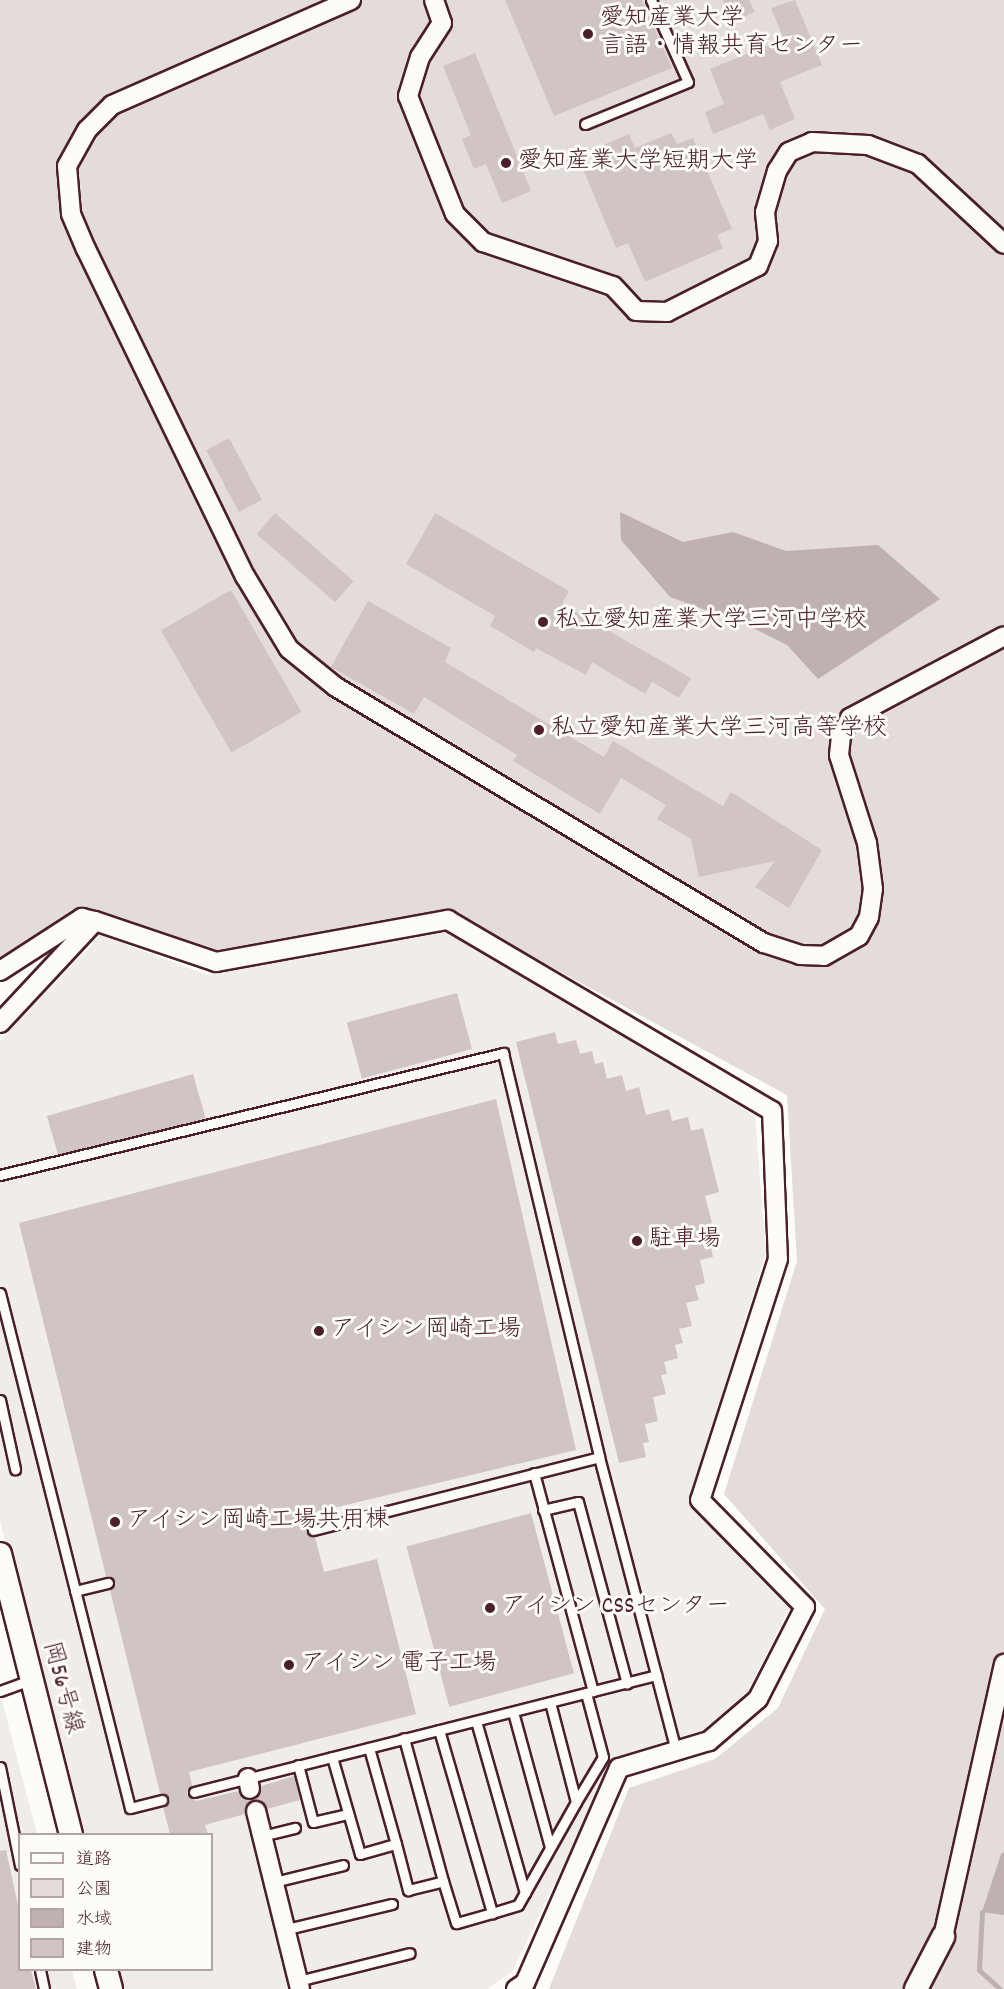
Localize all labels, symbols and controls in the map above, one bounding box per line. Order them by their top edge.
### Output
place label: 愛知産業大学 言語・情報共育センター [600,6,864,62]
marker: 愛知産業大学 言語・情報共育センター [581,27,595,41]
place label: 愛知産業大学短期大学 [518,149,758,177]
marker: 愛知産業大学短期大学 [499,156,513,170]
place label: 私立愛知産業大学三河中学校 [555,608,867,636]
marker: 私立愛知産業大学三河中学校 [536,615,550,629]
place label: 私立愛知産業大学三河高等学校 [551,716,887,744]
marker: 私立愛知産業大学三河高等学校 [532,723,546,737]
place label: 駐車場 [649,1227,721,1255]
marker: 駐車場 [630,1234,644,1248]
place label: アイシン岡崎工場 [331,1317,523,1345]
marker: アイシン岡崎工場 [312,1324,326,1338]
place label: アイシン岡崎工場共用棟 [127,1508,391,1536]
marker: アイシン岡崎工場共用棟 [108,1515,122,1529]
place label: アイシン CSSセンター [502,1594,733,1622]
marker: アイシン CSSセンター [483,1601,497,1615]
street label: 岡56号線 [35,1638,87,1738]
place label: アイシン 電子工場 [301,1651,498,1679]
marker: アイシン 電子工場 [282,1658,296,1672]
legend [18,1833,213,1971]
text: 道路 [76,1848,112,1873]
text: 公園 [76,1878,112,1903]
text: 水域 [76,1908,112,1933]
text: 建物 [76,1938,112,1963]

